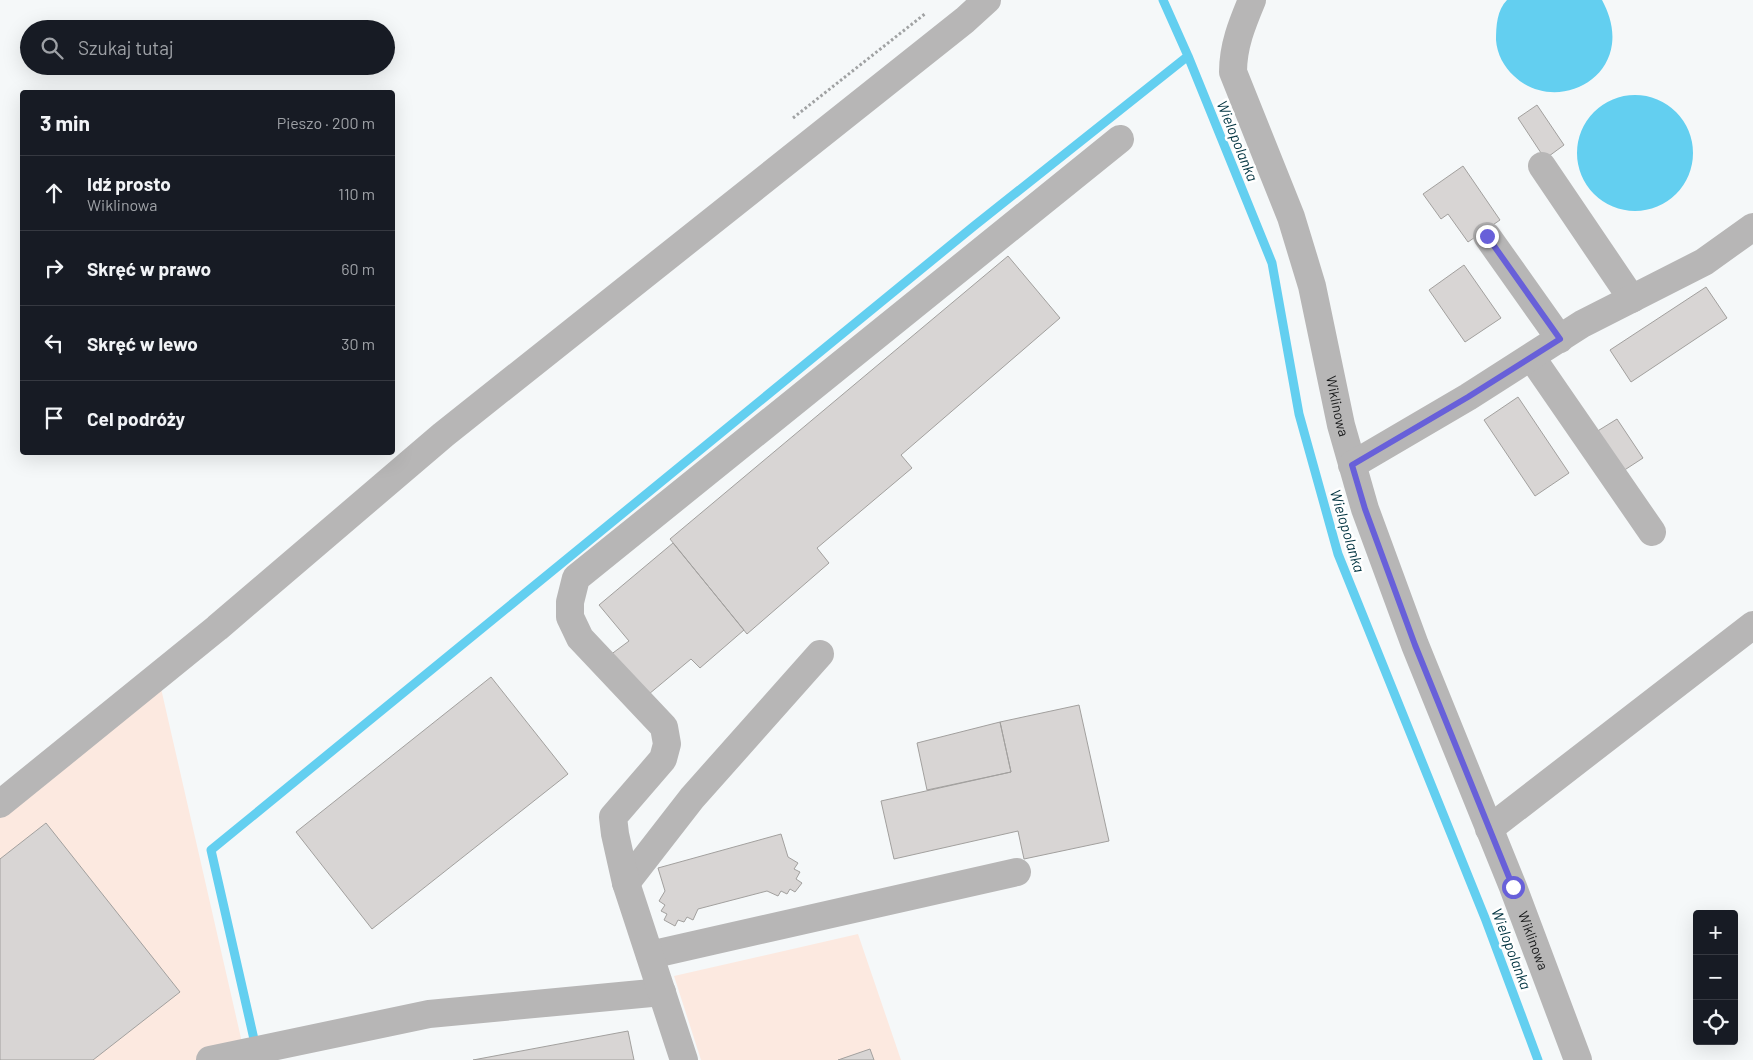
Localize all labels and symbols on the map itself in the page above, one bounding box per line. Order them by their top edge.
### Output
water label: Wielopolanka [1214,98,1262,184]
route end [1476,225,1499,248]
street label: Wiklinowa [1323,374,1353,438]
water label: Wielopolanka [1327,487,1369,574]
route start [1502,876,1525,899]
water label: Wielopolanka [1488,905,1536,992]
street label: Wiklinowa [1515,909,1552,972]

